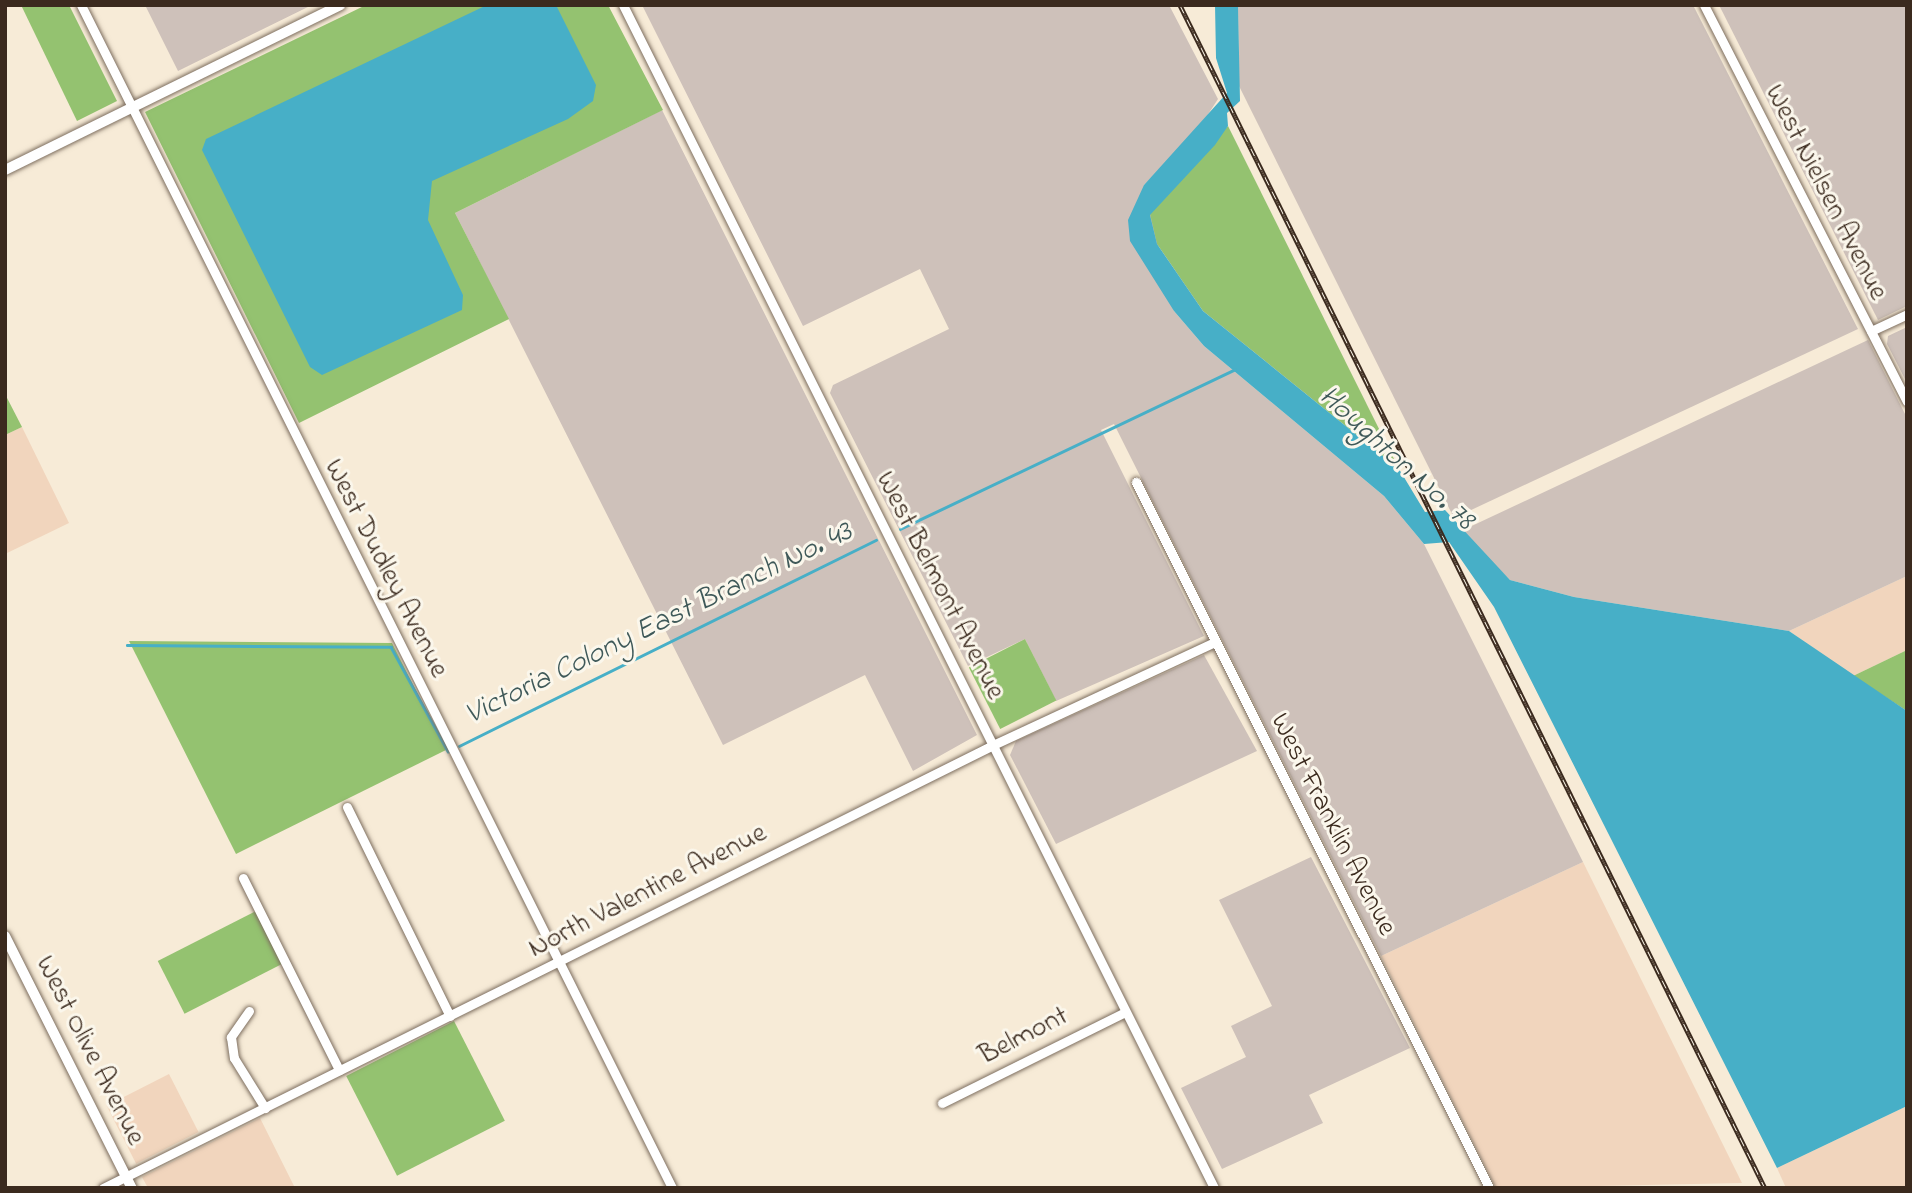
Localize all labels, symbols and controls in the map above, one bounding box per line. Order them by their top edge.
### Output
street label: West Nielsen Avenue [1756,80,1894,306]
water label: Houghton No. 78 [1310,379,1482,539]
street label: West Dudley Avenue [315,454,455,684]
street label: West Belmont Avenue [867,466,1011,706]
water label: Victoria Colony East Branch No. 43 [460,514,858,734]
street label: West Franklin Avenue [1261,708,1403,942]
street label: North Valentine Avenue [523,817,773,967]
street label: West Olive Avenue [27,951,151,1151]
street label: Belmont [974,1000,1074,1074]

